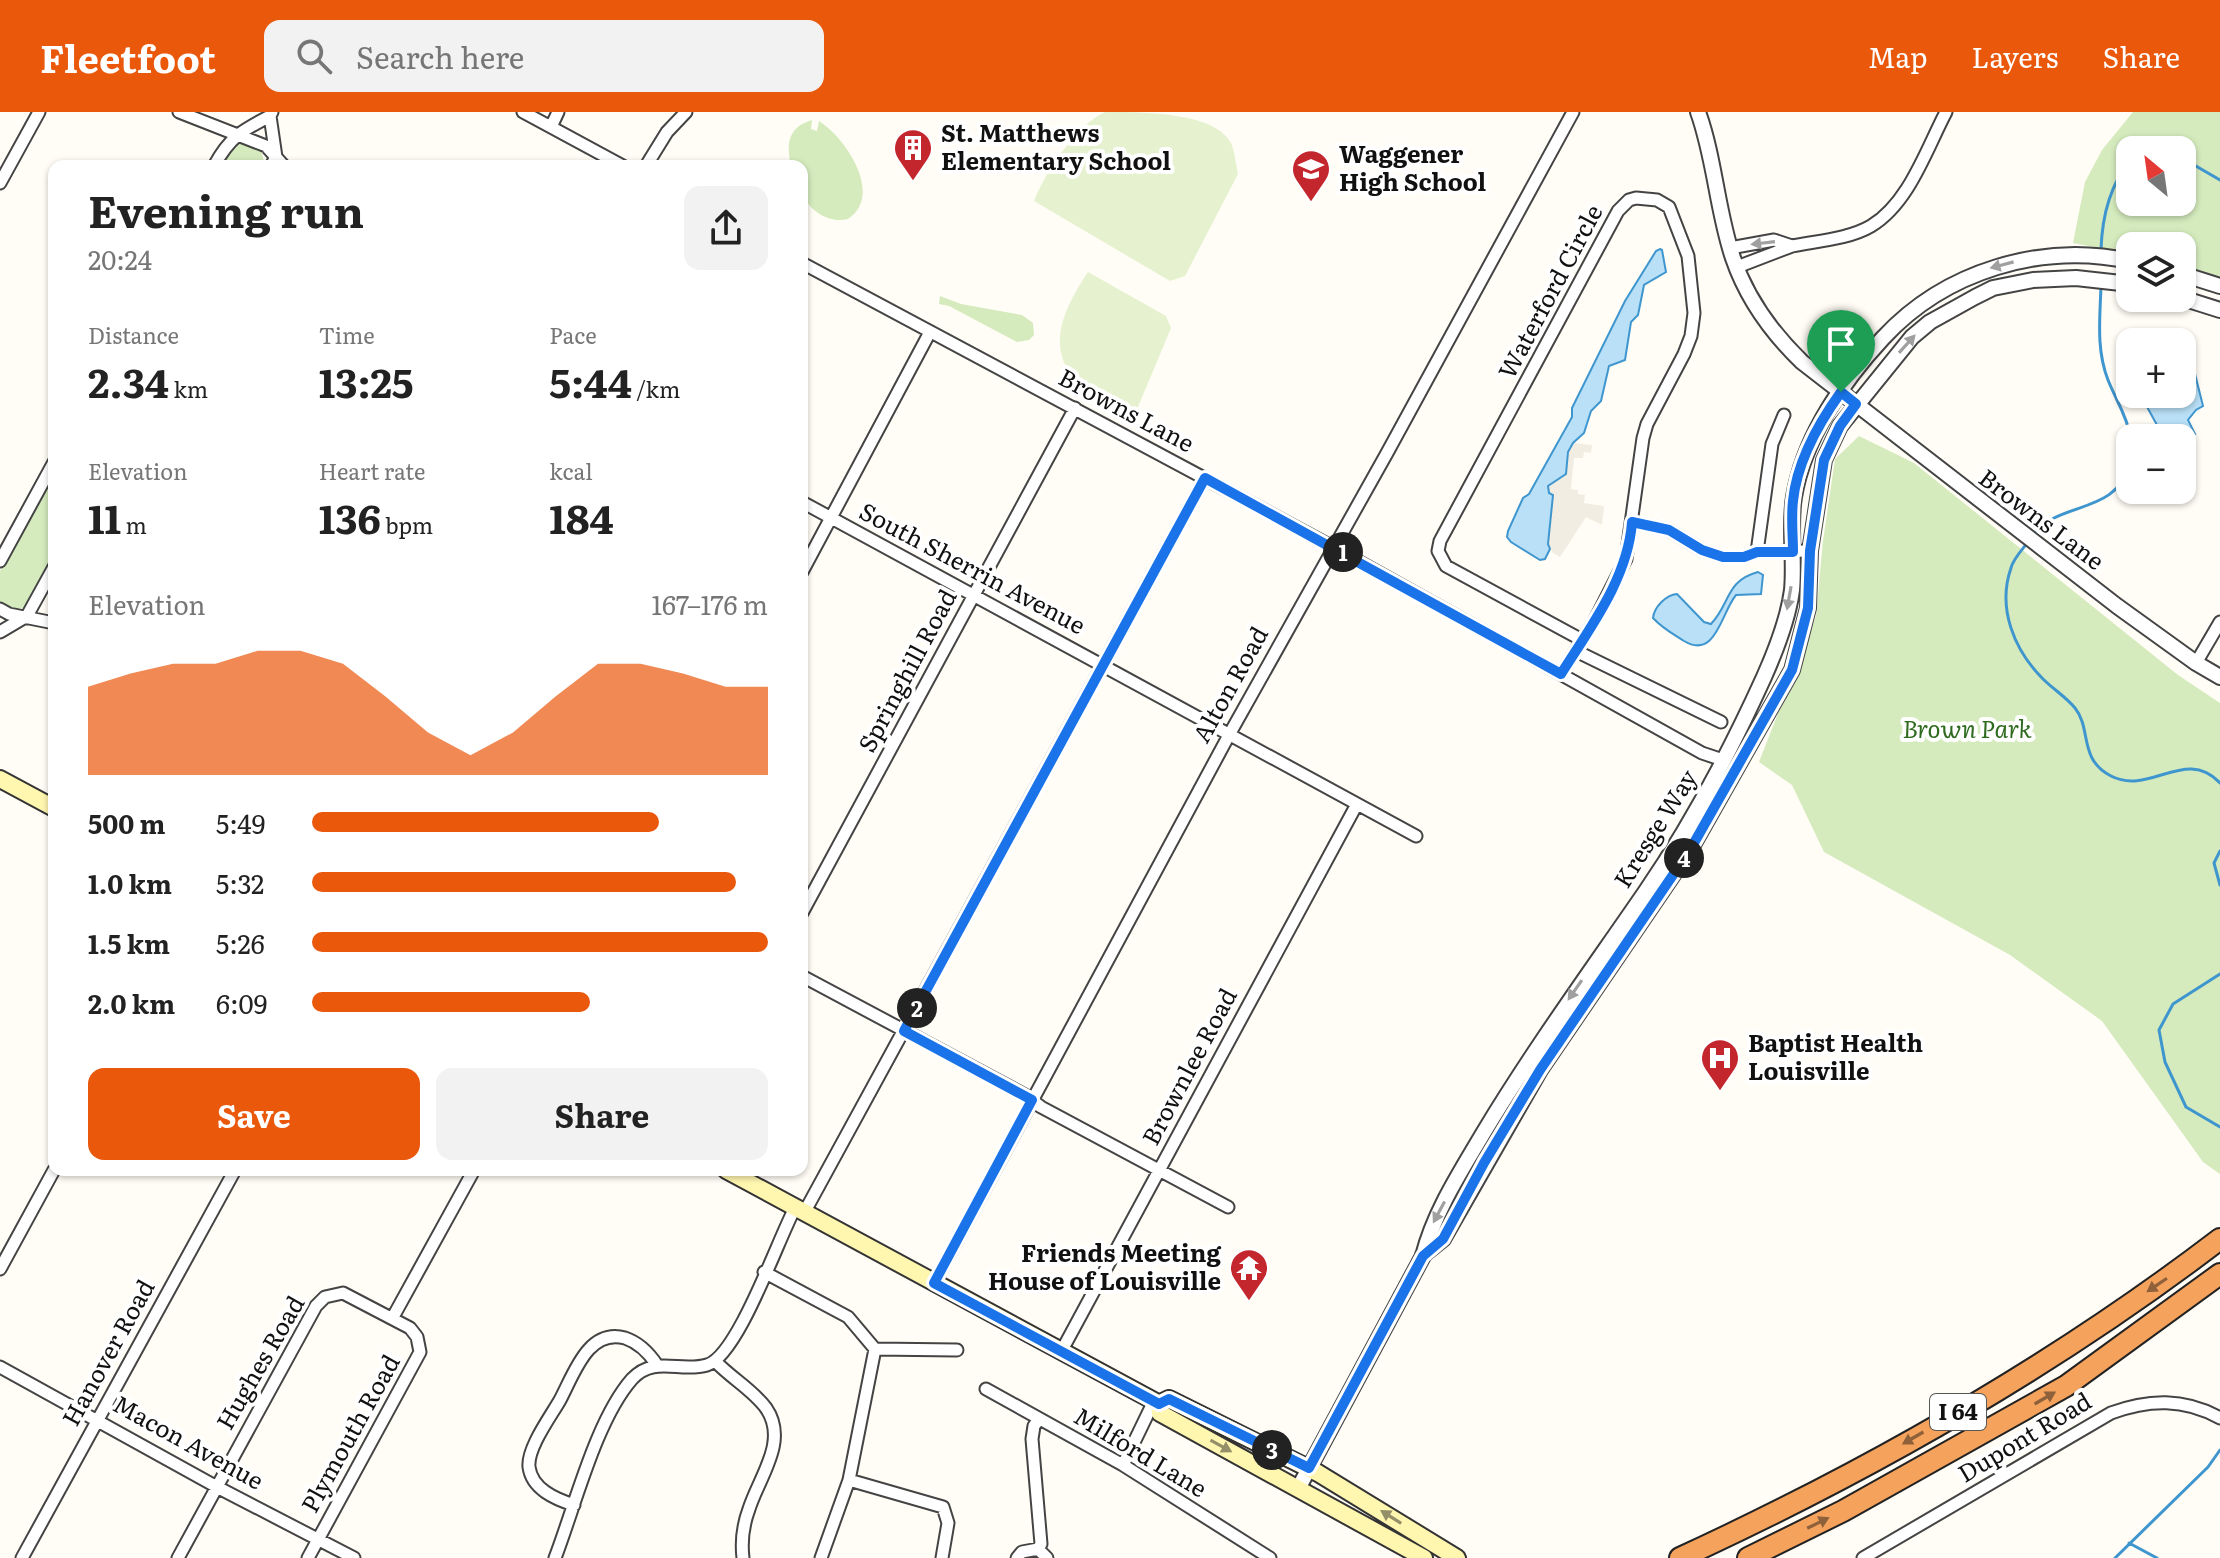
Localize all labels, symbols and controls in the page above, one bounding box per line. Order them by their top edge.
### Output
search box [264,20,824,92]
text: Fleetfoot [40,28,216,85]
icon: search [292,34,336,78]
text: Search here [356,34,524,78]
text: Map [1868,35,1927,77]
text: Layers [1971,35,2058,77]
text: Share [2102,35,2180,77]
place label: St. Matthews Elementary School [941,114,1171,177]
building icon: St. Matthews Elementary School [892,127,934,182]
place label: Waggener High School [1339,135,1487,198]
north arrow [2116,136,2196,216]
map controls [2116,136,2196,504]
school or university icon: Waggener High School [1290,148,1332,203]
text: Evening run [88,176,364,242]
button: share [684,186,768,270]
street label: Waterford Circle [1488,198,1609,384]
button: layers [2116,232,2196,312]
one-way arrow [1750,236,1775,249]
text: 20:24 [88,239,152,278]
one-way arrow [1990,259,2015,271]
pin [1807,310,1875,392]
text: Distance [88,318,179,351]
text: Time [319,318,375,351]
text: Pace [549,318,597,351]
icon: arrive [1819,322,1863,366]
button: + [2116,328,2196,408]
one-way arrow [1897,335,1915,354]
text: 2.34 [88,351,169,410]
text: 13:25 [319,351,414,410]
text: 5:44 [549,351,632,410]
street label: Browns Lane [1053,358,1201,459]
text: km [169,372,208,405]
text: /km [632,372,680,405]
button: − [2116,424,2196,504]
text: Elevation [88,454,187,487]
text: Heart rate [319,454,425,487]
text: kcal [549,454,593,487]
street label: Browns Lane [1973,459,2112,577]
text: 11 [88,487,121,546]
text: 136 [319,487,381,546]
text: 184 [549,487,614,546]
street label: South Sherrin Avenue [854,492,1092,641]
text: m [121,508,147,541]
text: bpm [381,508,433,541]
pin: 1 [1323,532,1363,572]
text: 1 [1338,535,1348,568]
street label: Springhill Road [848,582,964,758]
text: Elevation [88,584,206,623]
text: 167–176 m [651,584,768,623]
one-way arrow [1783,586,1795,611]
street label: Alton Road [1183,619,1275,748]
park label: Brown Park [1902,710,2032,745]
street label: Kresge Way [1604,762,1704,894]
text: 500 m [88,803,165,842]
text: 5:49 [216,803,265,842]
pin: 4 [1664,838,1704,878]
text: 4 [1677,841,1691,874]
text: 1.0 km [88,863,172,902]
text: 5:32 [216,863,264,902]
text: 1.5 km [88,923,170,962]
text: 5:26 [216,923,265,962]
one-way arrow [1568,980,1583,1001]
street label: Brownlee Road [1132,981,1244,1150]
text: 2.0 km [88,983,175,1022]
text: 6:09 [216,983,267,1022]
pin: 2 [897,988,937,1028]
text: 2 [911,991,923,1024]
place label: Baptist Health Louisville [1748,1024,1923,1087]
hospital icon: Baptist Health Louisville [1699,1037,1741,1092]
button: Save [88,1068,420,1160]
button: Share [436,1068,768,1160]
one-way arrow [1433,1201,1447,1223]
place label: Friends Meeting House of Louisville [988,1234,1221,1297]
temple icon: Friends Meeting House of Louisville [1228,1247,1270,1302]
street label: Hanover Road [52,1272,162,1431]
one-way arrow [2146,1277,2168,1292]
street label: Hughes Road [206,1288,312,1435]
street label: Plymouth Road [291,1347,407,1518]
street label: Dupont Road [1950,1382,2097,1490]
street label: Macon Avenue [108,1385,271,1497]
one-way arrow [2034,1391,2056,1405]
road number: I 64 [1930,1394,1986,1430]
street label: Milford Lane [1068,1397,1214,1504]
pin: 3 [1252,1430,1292,1470]
one-way arrow [1902,1431,1924,1445]
text: 3 [1266,1433,1278,1466]
one-way arrow [1209,1439,1232,1453]
one-way arrow [1380,1510,1402,1524]
one-way arrow [1806,1517,1829,1530]

